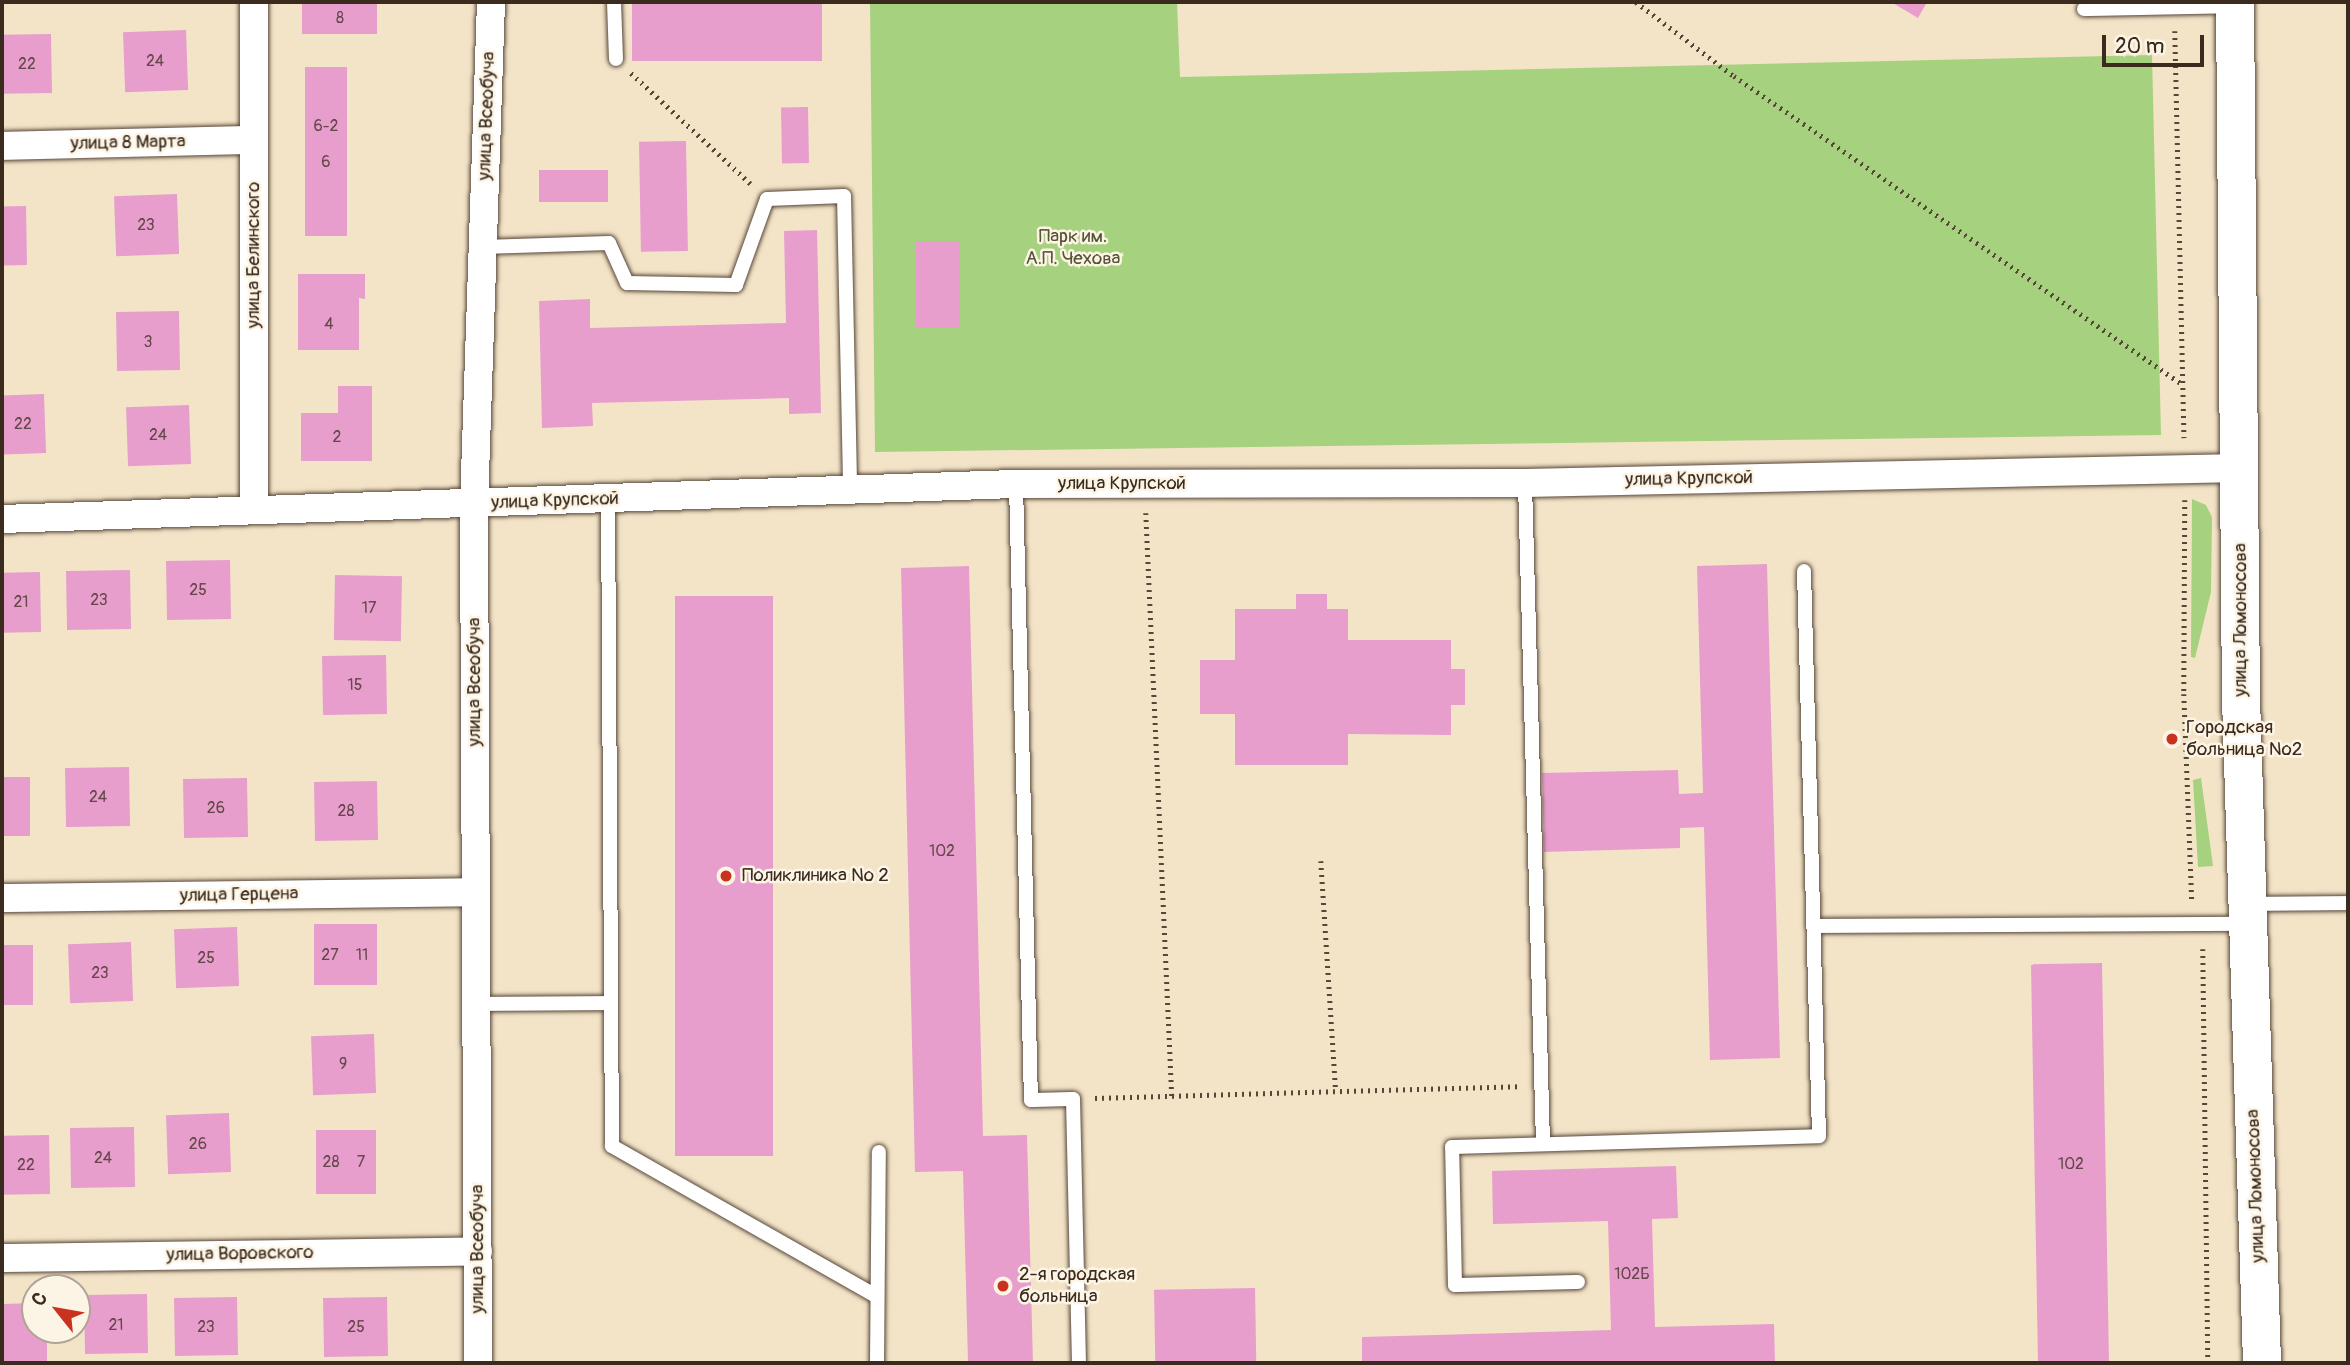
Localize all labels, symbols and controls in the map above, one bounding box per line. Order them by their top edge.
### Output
house number: 8 [336,8,344,28]
scale bar [2105,21,2206,65]
text: 20 m [2115,33,2164,60]
house number: 24 [146,51,164,71]
street label: улица Всеобуча [473,51,501,181]
house number: 22 [18,54,36,74]
house number: 6-2 [313,116,339,136]
street label: улица 8 Марта [70,131,186,155]
house number: 6 [321,152,331,172]
street label: улица Белинского [243,182,265,328]
house number: 23 [137,215,155,235]
park label: Парк им. А.П. Чехова [1026,226,1120,270]
house number: 4 [324,314,334,334]
house number: 3 [144,332,152,352]
house number: 22 [14,414,32,434]
house number: 24 [149,425,167,445]
house number: 2 [333,427,341,447]
street label: улица Крупской [1625,466,1753,492]
street label: улица Крупской [1058,473,1186,495]
street label: улица Крупской [491,487,619,515]
street label: улица Ломоносова [2230,543,2252,697]
house number: 25 [189,580,207,600]
house number: 23 [90,590,108,610]
house number: 21 [13,592,29,612]
house number: 17 [362,598,376,618]
street label: улица Всеобуча [464,618,486,746]
house number: 15 [348,675,362,695]
place label: Городская больница №2 [2186,717,2302,761]
marker: Городская больница №2 [2164,731,2180,747]
house number: 24 [89,787,107,807]
house number: 26 [207,798,225,818]
house number: 28 [337,801,355,821]
house number: 102 [929,841,955,861]
place label: Поликлиника № 2 [742,865,889,887]
marker: Поликлиника № 2 [716,866,736,886]
street label: улица Герцена [180,883,298,907]
house number: 27 [321,945,339,965]
house number: 11 [356,945,368,965]
house number: 25 [197,948,215,968]
house number: 23 [91,963,109,983]
house number: 9 [339,1054,347,1074]
street label: улица Ломоносова [2242,1109,2270,1263]
house number: 26 [189,1134,207,1154]
house number: 24 [94,1148,112,1168]
house number: 28 [322,1152,340,1172]
house number: 7 [357,1152,365,1172]
house number: 102 [2058,1154,2084,1174]
house number: 22 [17,1155,35,1175]
street label: улица Всеобуча [467,1185,489,1313]
street label: улица Воровского [166,1241,314,1267]
place label: 2-я городская больница [1019,1264,1135,1308]
house number: 102Б [1614,1264,1650,1284]
north arrow [21,1274,91,1344]
marker: 2-я городская больница [993,1276,1013,1296]
text: С [26,1288,53,1310]
house number: 21 [108,1315,124,1335]
house number: 23 [197,1317,215,1337]
house number: 25 [347,1317,365,1337]

